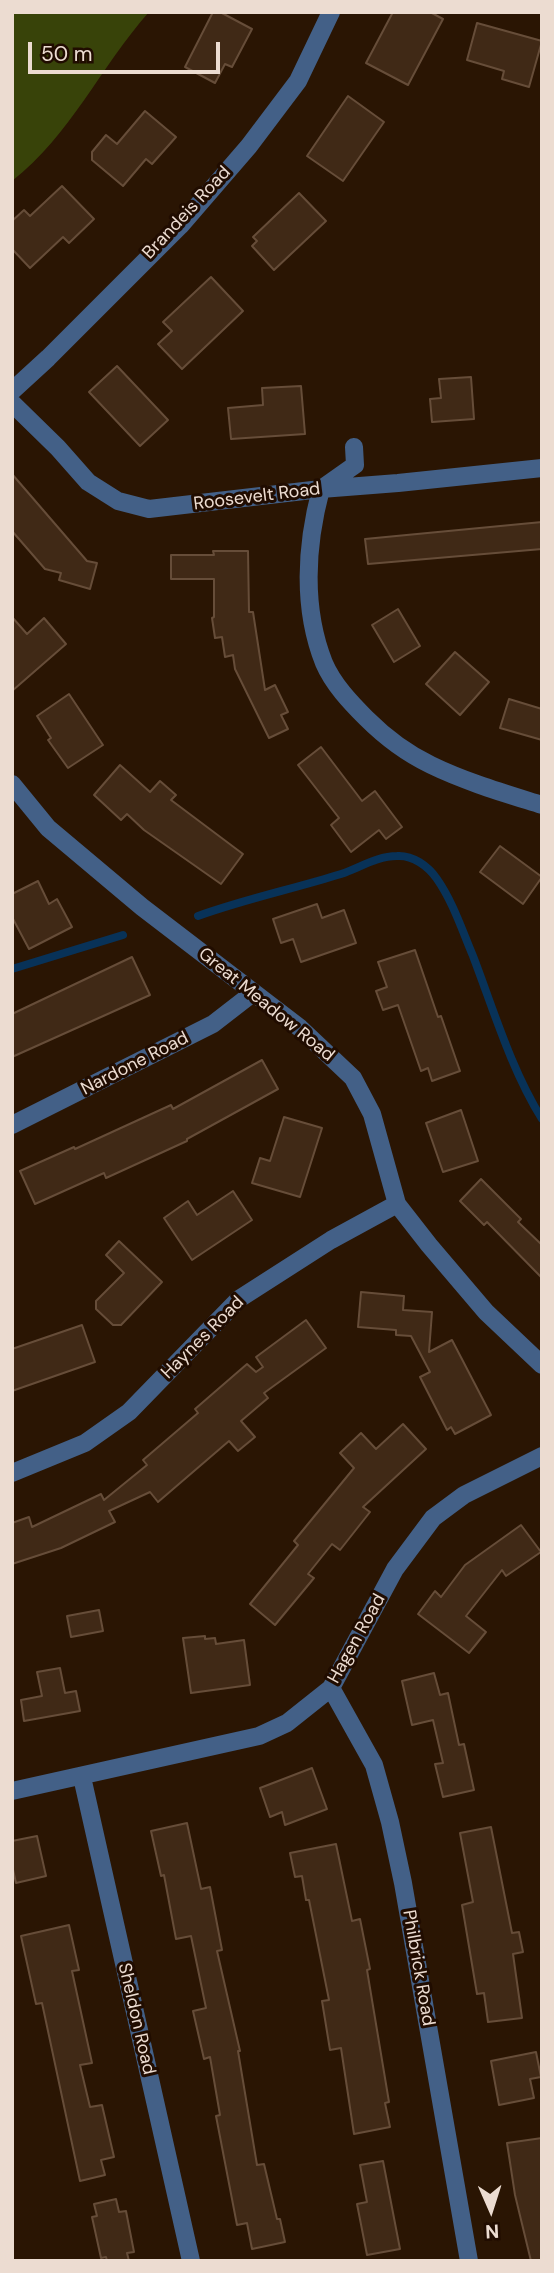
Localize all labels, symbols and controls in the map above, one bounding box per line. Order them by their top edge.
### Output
scale bar [32,28,224,72]
text: 50 m [41,40,92,68]
street label: Brandeis Road [138,162,236,264]
street label: Roosevelt Road [192,479,322,515]
street label: Great Meadow Road [194,944,338,1066]
street label: Nardone Road [78,1028,192,1100]
street label: Haynes Road [157,1292,249,1384]
street label: Hagen Road [324,1590,390,1688]
street label: Philbrick Road [397,1908,439,2028]
street label: Sheldon Road [113,1961,159,2077]
north arrow [456,2175,526,2245]
text: N [485,2219,500,2244]

